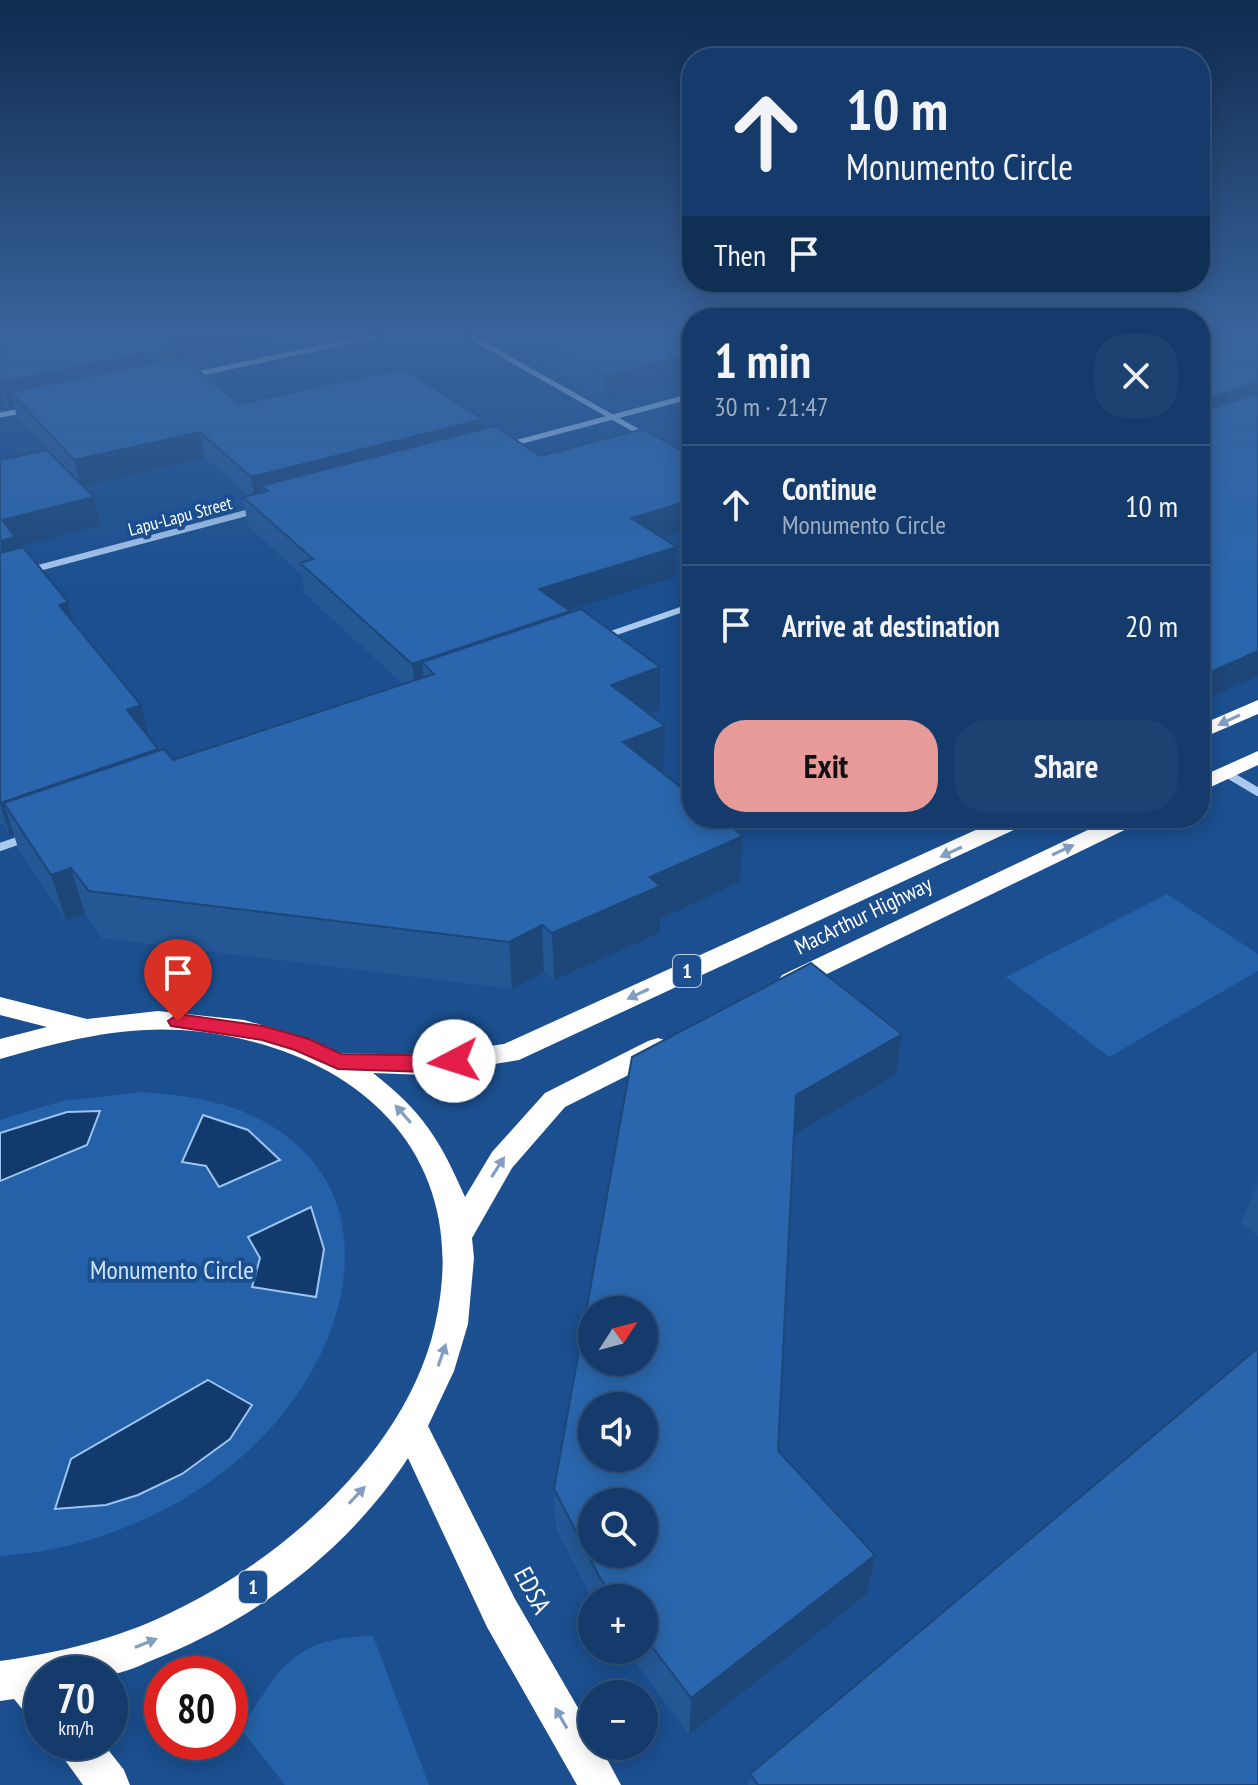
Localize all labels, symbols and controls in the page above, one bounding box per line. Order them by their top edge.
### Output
text: 10 m [846,73,948,145]
icon: ahead [714,80,818,184]
text: Monumento Circle [846,143,1073,190]
icon: arrive [782,232,826,276]
text: Then [714,235,766,274]
text: 1 min [714,329,811,391]
button: close [1094,334,1178,418]
text: 30 m · 21:47 [714,390,829,423]
text: Continue [782,469,877,508]
icon: ahead [714,483,758,527]
text: 10 m [1125,486,1178,525]
street label: Lapu-Lapu Street [126,491,234,541]
text: Monumento Circle [782,508,946,541]
icon: arrive [714,603,758,647]
text: Arrive at destination [782,606,1000,645]
text: 20 m [1125,606,1178,645]
one-way arrow [1217,713,1241,726]
button: Exit [714,720,938,812]
button: Share [954,720,1178,812]
one-way arrow [1051,843,1075,857]
one-way arrow [939,845,962,859]
street label: MacArthur Highway [790,869,937,960]
pin [144,939,212,1021]
icon: arrive [156,951,200,995]
road number: 1 [673,955,701,987]
one-way arrow [626,987,649,1001]
position arrow [412,1019,496,1103]
one-way arrow [395,1105,412,1125]
one-way arrow [491,1157,506,1178]
park label: Monumento Circle [90,1253,254,1286]
north arrow [578,1296,658,1376]
map controls [578,1296,658,1760]
one-way arrow [437,1342,449,1366]
button: sound [578,1392,658,1472]
one-way arrow [347,1486,366,1505]
button: search [578,1488,658,1568]
street label: EDSA [507,1561,559,1620]
road number: 1 [239,1571,267,1603]
button: + [578,1584,658,1664]
one-way arrow [134,1636,158,1649]
speed limit sign: 80 [144,1656,248,1760]
text: 70 [57,1672,95,1724]
button: − [578,1680,658,1760]
one-way arrow [554,1706,568,1729]
text: km/h [58,1715,94,1741]

